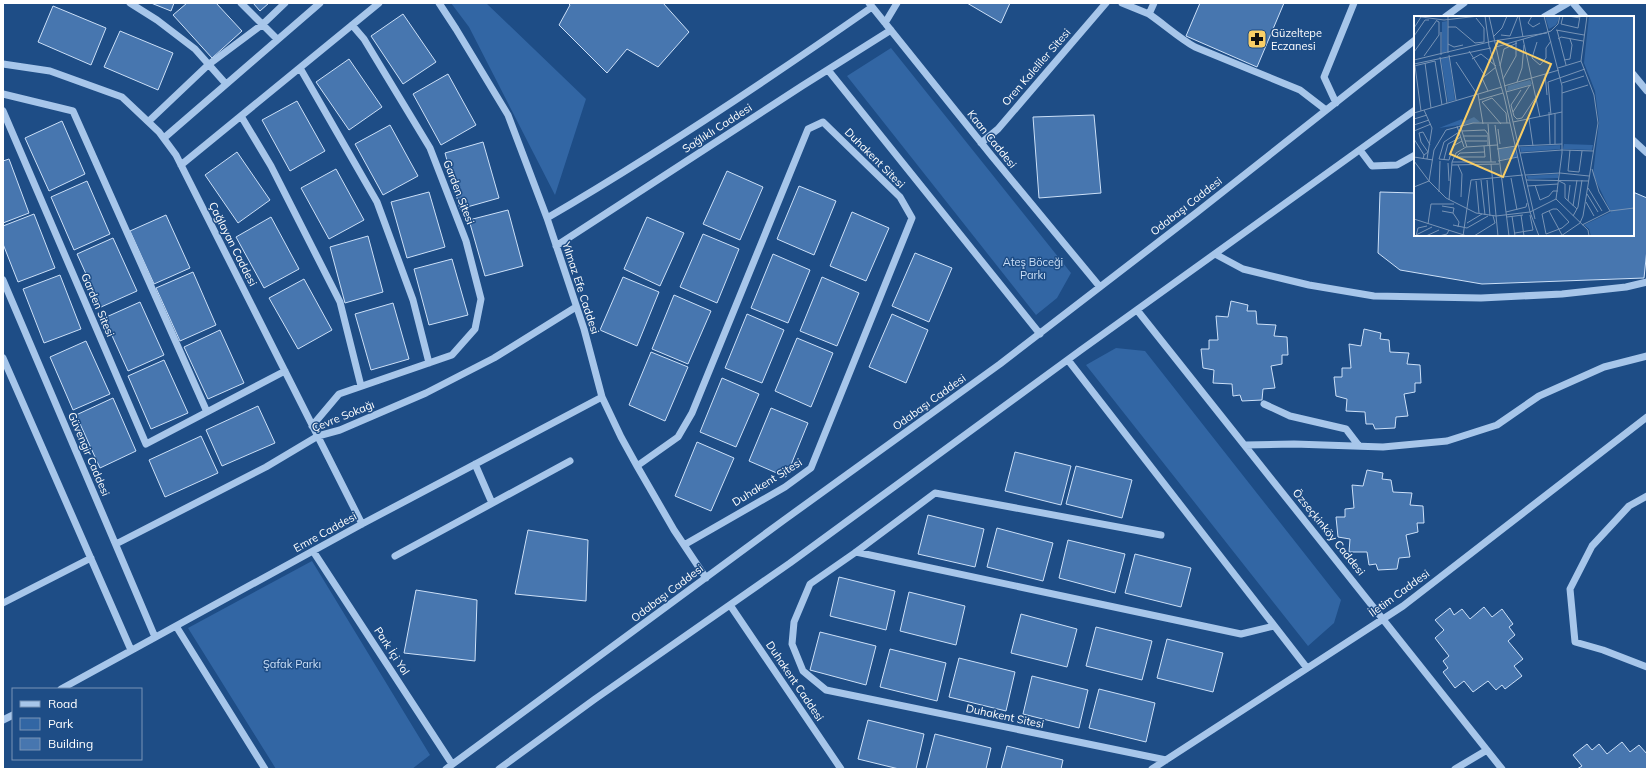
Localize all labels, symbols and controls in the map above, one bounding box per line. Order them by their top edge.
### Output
inset map [1414,16,1634,236]
street label: Oren Kaleliler Sitesi [999,25,1073,109]
place label: Güzeltepe Eczanesi [1271,26,1322,53]
pharmacy icon: Güzeltepe Eczanesi [1246,28,1268,50]
street label: Sağlıklı Caddesi [680,100,754,156]
street label: Kaan Caddesi [964,107,1020,171]
street label: Duhakent Sitesi [842,125,908,191]
street label: Garden Sitesi [440,158,478,226]
street label: Odabaşı Caddesi [1147,174,1225,238]
street label: Çağlayan Caddesi [206,200,260,288]
street label: Yılmaz Efe Caddesi [559,239,602,336]
park label: Ateş Böceği Parkı [1003,255,1063,282]
street label: Garden Sitesi [78,271,118,339]
street label: Odabaşı Caddesi [890,371,968,433]
street label: Çevre Sokağı [310,397,376,435]
street label: Güvengir Caddesi [65,410,113,498]
street label: Duhakent Sitesi [730,455,804,509]
street label: Özseçkinköy Caddesi [1290,486,1368,578]
street label: Emre Caddesi [291,509,359,555]
street label: Odabaşı Caddesi [628,561,706,625]
street label: İletim Caddesi [1366,566,1432,620]
street label: Park İçi Yol [371,624,413,678]
street label: Duhakent Caddesi [763,638,827,724]
park label: Şafak Parkı [263,657,321,671]
legend [12,688,142,760]
text: Road [48,696,77,711]
street label: Duhakent Sitesi [965,701,1045,731]
text: Park [48,716,74,731]
text: Building [48,736,93,751]

